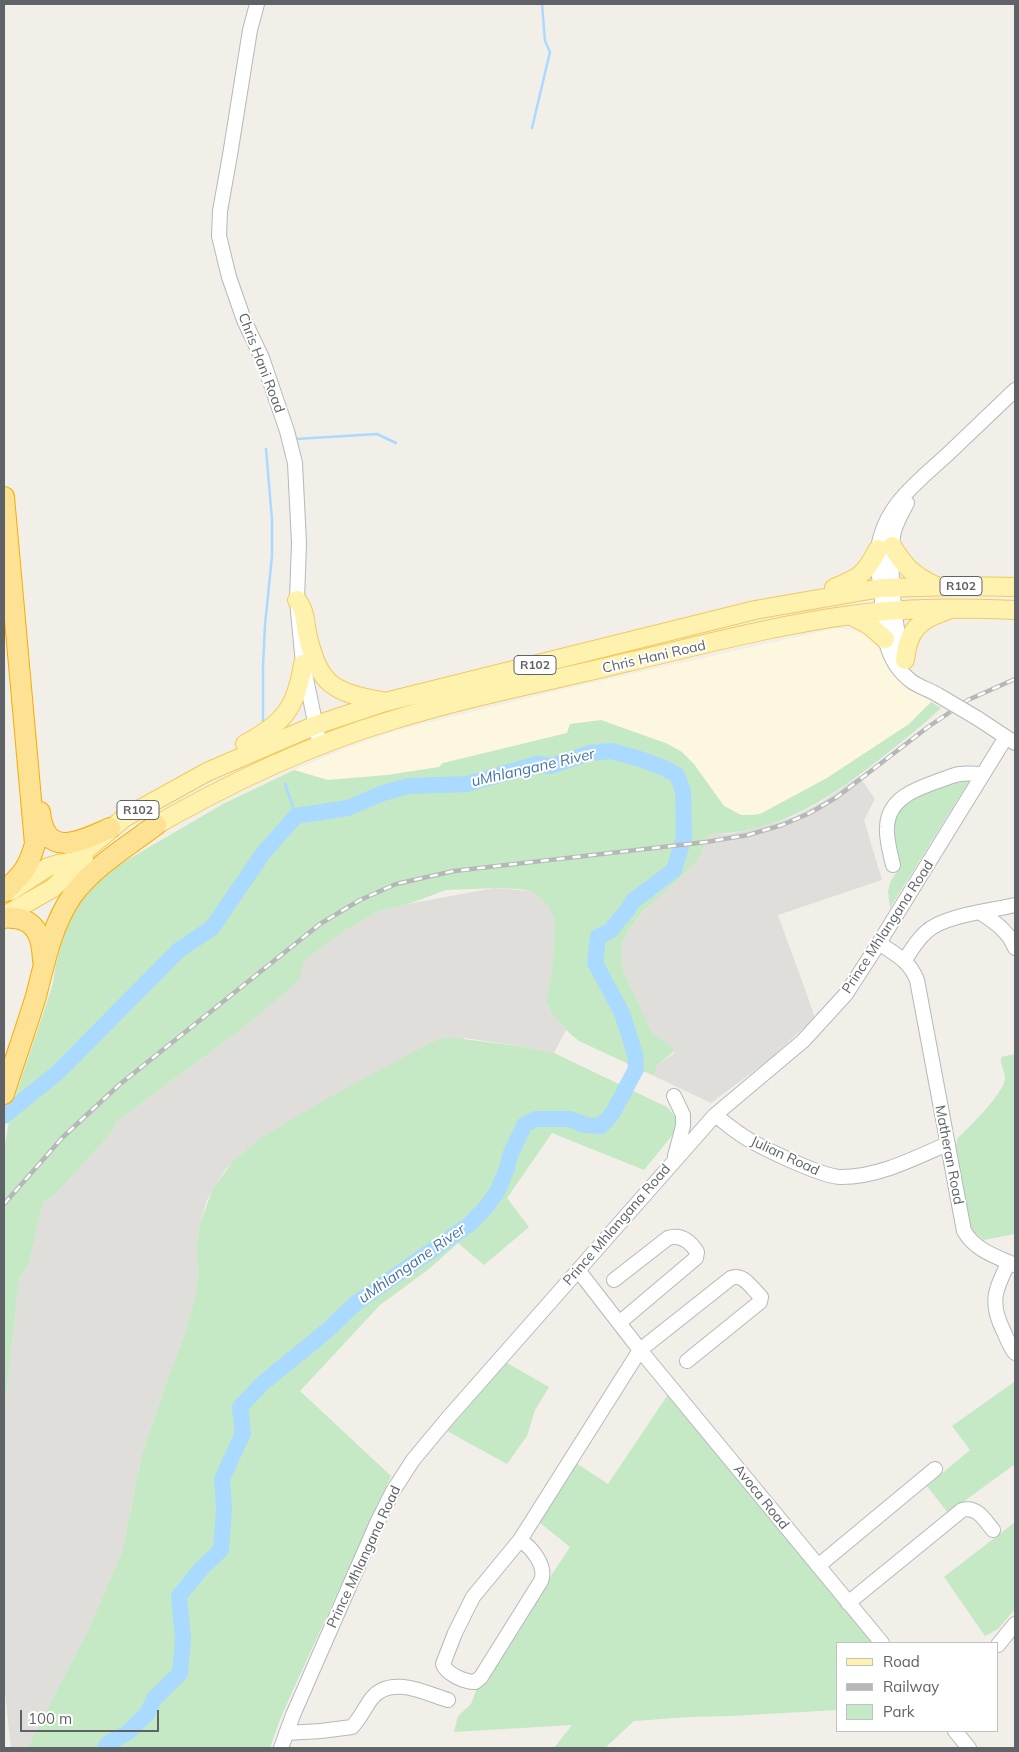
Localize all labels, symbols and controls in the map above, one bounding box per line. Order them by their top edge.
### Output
street label: Chris Hani Road [234,311,288,415]
road number: R102 [940,576,982,596]
street label: Chris Hani Road [601,637,707,677]
road number: R102 [514,656,556,674]
water label: uMhlangane River [470,745,596,791]
road number: R102 [117,800,159,820]
street label: Prince Mhlangana Road [839,857,937,997]
street label: Matheran Road [931,1104,967,1206]
street label: Julian Road [748,1133,822,1179]
street label: Prince Mhlangana Road [560,1161,674,1289]
water label: uMhlangane River [355,1220,469,1308]
street label: Avoca Road [730,1461,792,1533]
street label: Prince Mhlangana Road [324,1483,404,1631]
legend [836,1642,999,1732]
text: Road [883,1652,920,1671]
text: Railway [883,1677,939,1696]
scale bar [22,1700,161,1732]
text: Park [883,1702,915,1721]
text: 100 m [28,1709,72,1728]

